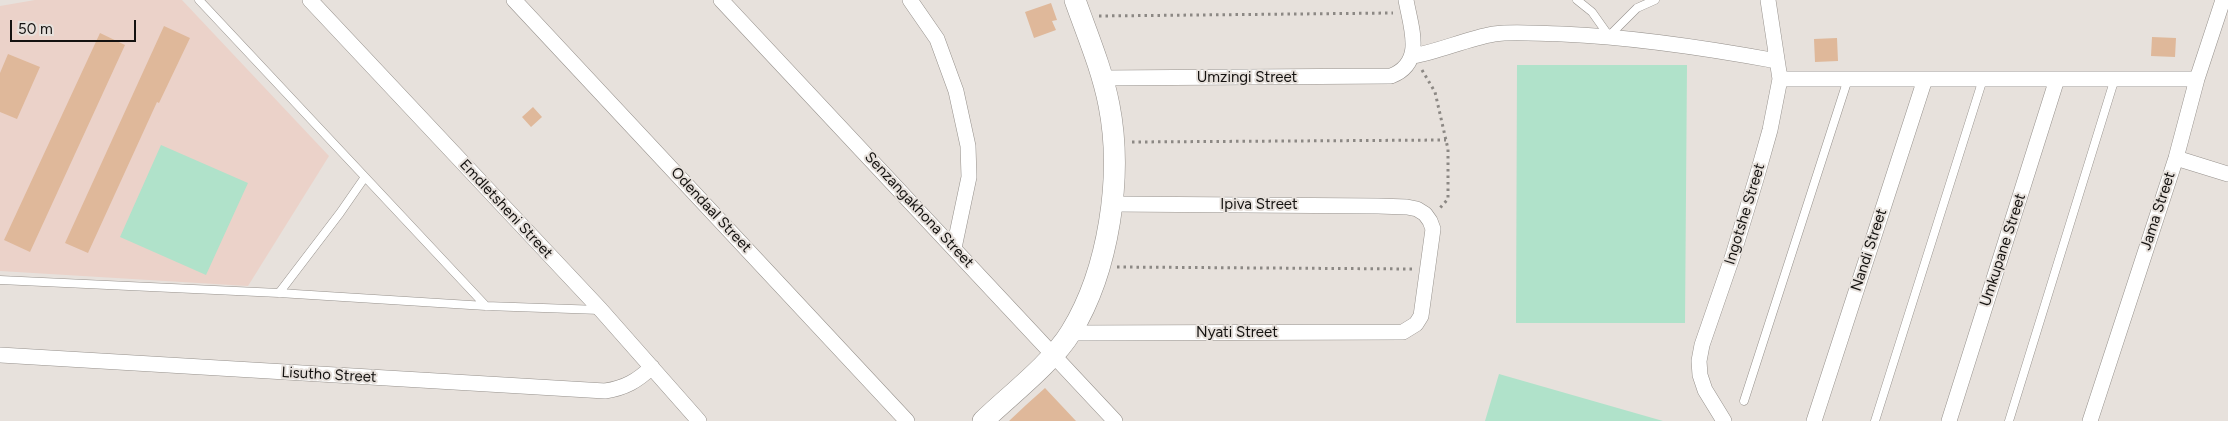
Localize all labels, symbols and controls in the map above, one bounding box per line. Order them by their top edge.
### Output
scale bar [12,10,139,42]
text: 50 m [18,20,53,38]
street label: Umzingi Street [1197,69,1297,87]
street label: Senzangakhona Street [861,148,977,272]
street label: Emdletsheni Street [456,156,556,262]
street label: Ingotshe Street [1721,161,1769,267]
street label: Odendaal Street [667,164,755,256]
street label: Jama Street [2137,169,2179,253]
street label: Umkupane Street [1976,191,2030,309]
street label: Ipiva Street [1220,196,1298,214]
street label: Nandi Street [1847,207,1891,293]
street label: Nyati Street [1196,324,1278,342]
street label: Lisutho Street [281,364,377,386]

